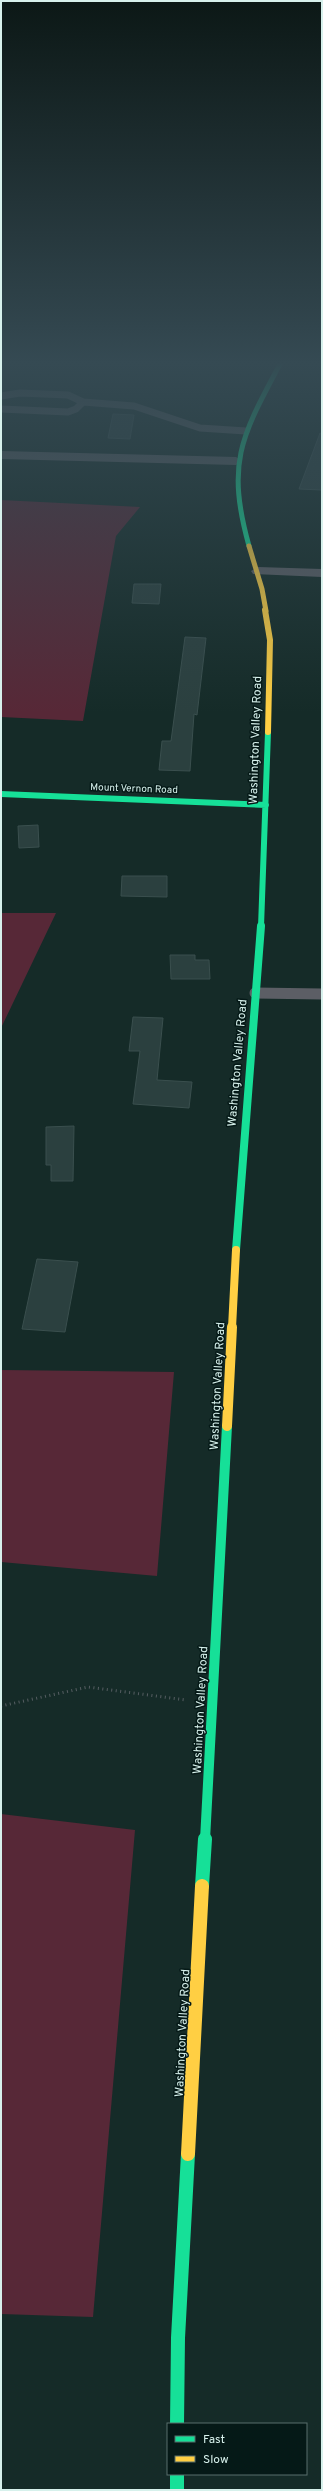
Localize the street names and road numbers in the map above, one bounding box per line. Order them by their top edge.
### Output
street label: Washington Valley Road [246,676,266,804]
street label: Mount Vernon Road [90,781,178,797]
street label: Washington Valley Road [224,998,252,1128]
street label: Washington Valley Road [207,1322,229,1450]
street label: Washington Valley Road [190,1646,212,1774]
street label: Washington Valley Road [172,1969,194,2097]

